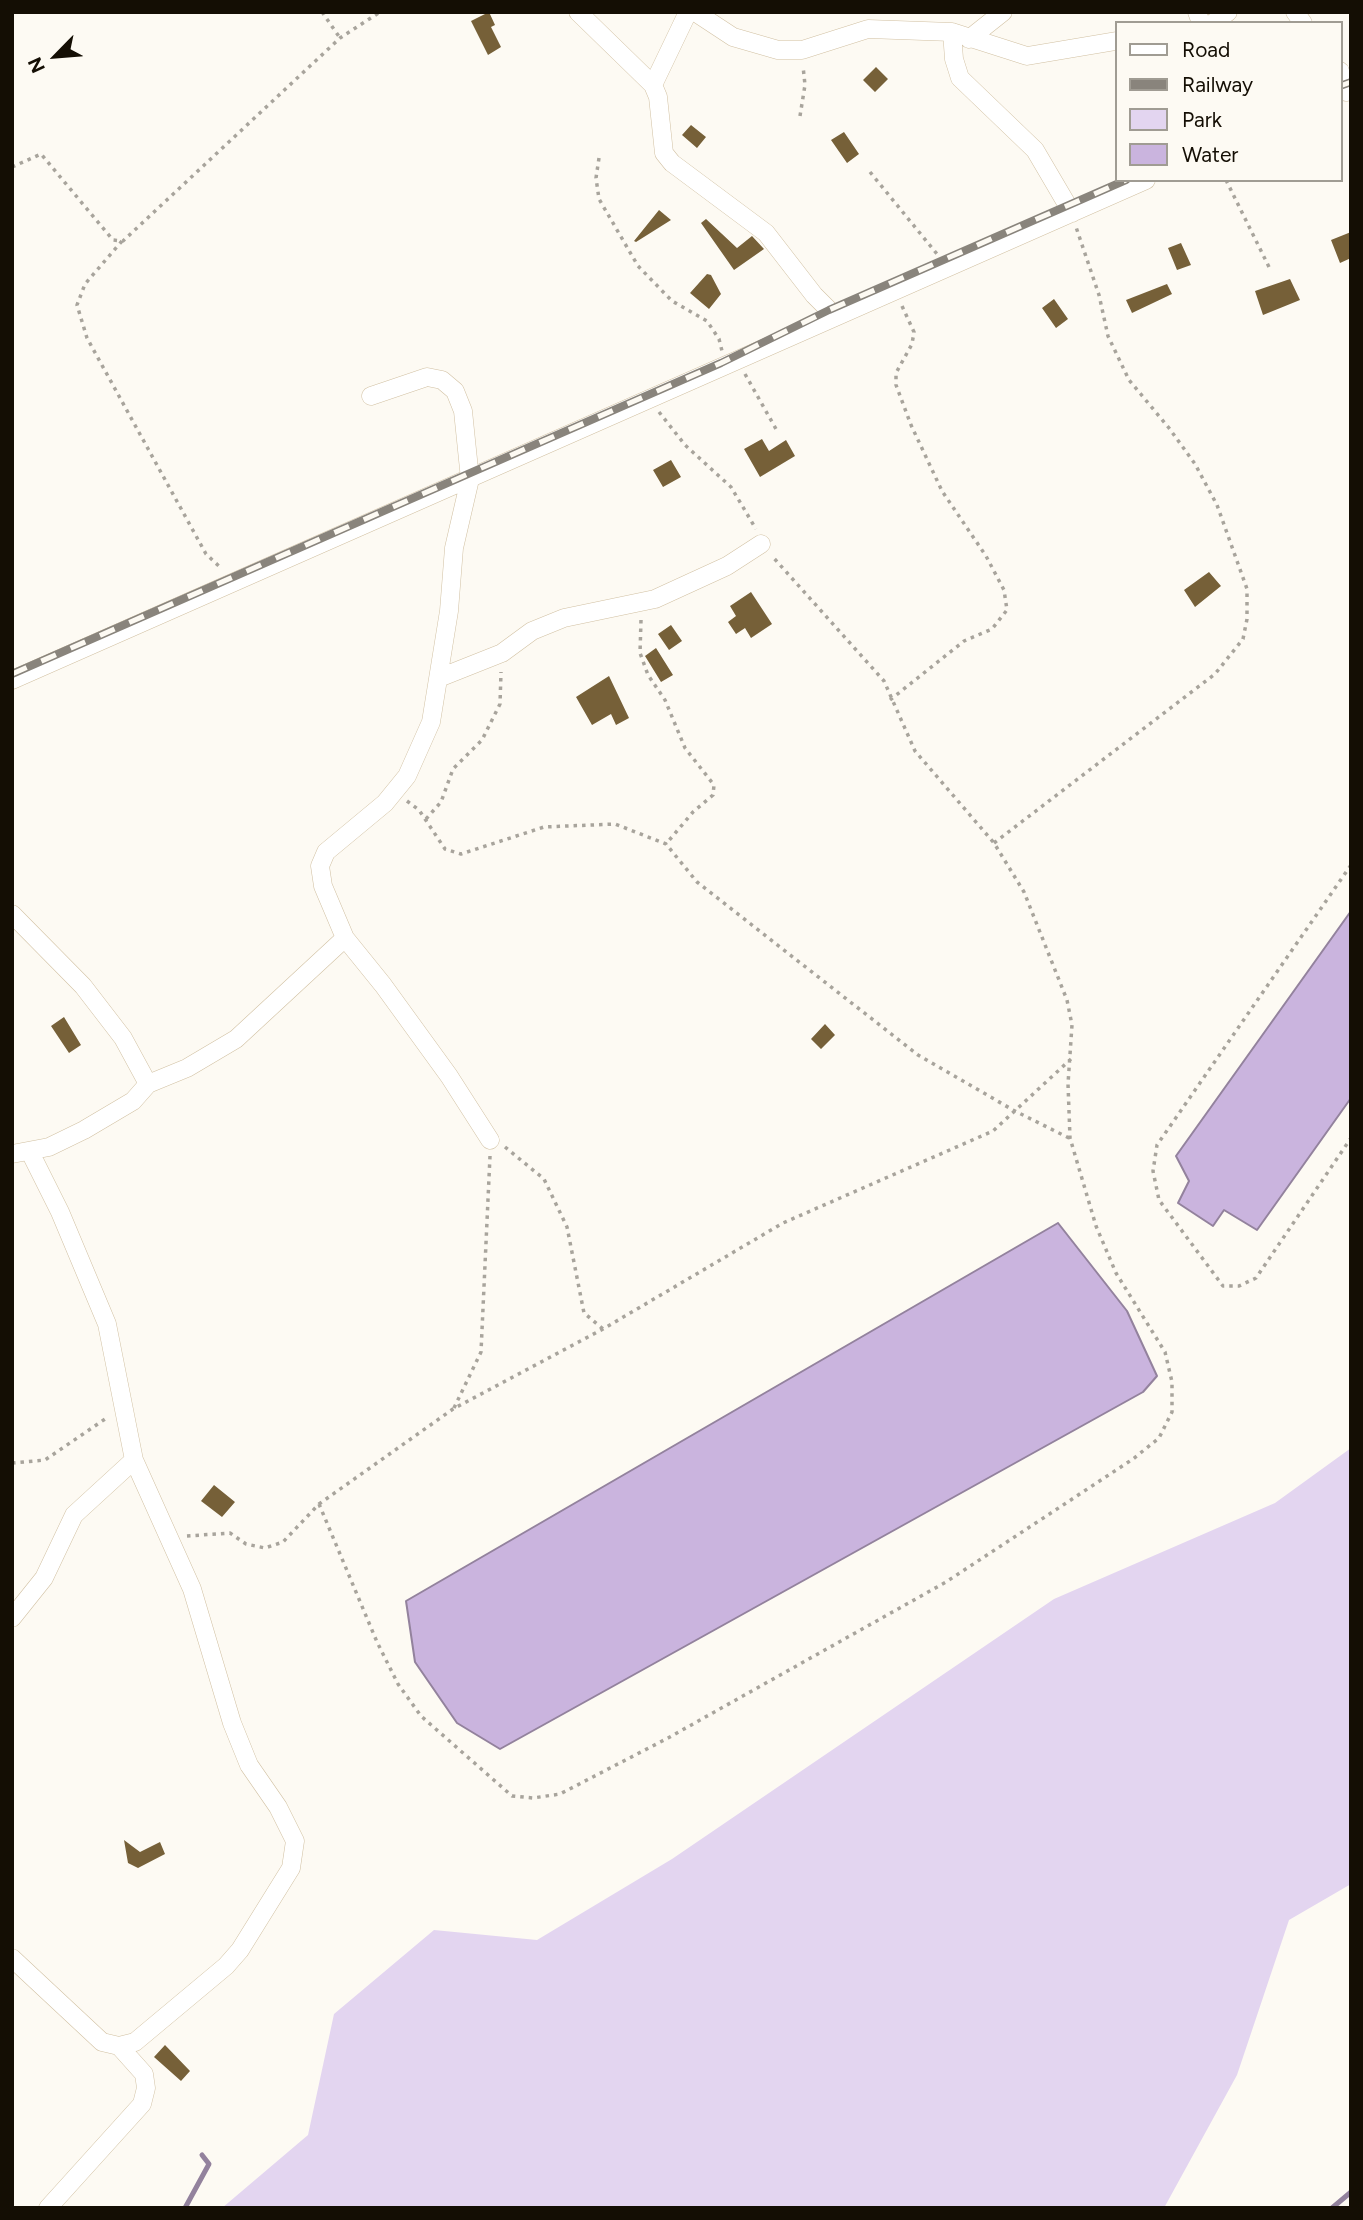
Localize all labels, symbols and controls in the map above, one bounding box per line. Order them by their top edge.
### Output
north arrow [21,21,91,91]
legend [1114,21,1342,182]
text: Road [1182,37,1230,62]
text: N [23,54,50,77]
text: Railway [1182,72,1253,97]
text: Park [1182,107,1222,132]
text: Water [1182,142,1238,167]

